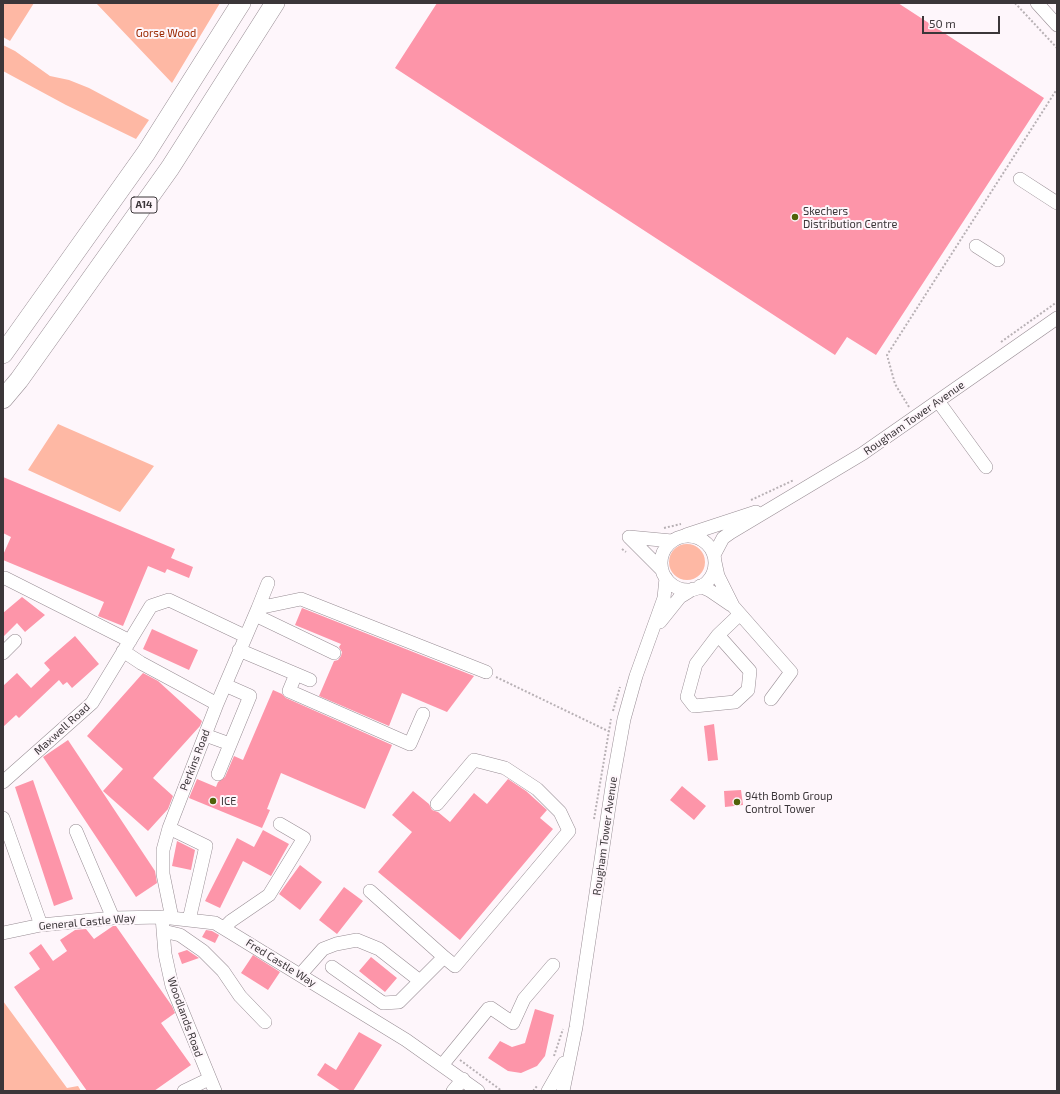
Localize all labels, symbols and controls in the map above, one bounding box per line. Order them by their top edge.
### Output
scale bar [924,8,1002,34]
text: 50 m [929,16,956,30]
park label: Gorse Wood [136,26,196,40]
road number: A14 [131,197,157,213]
place label: Skechers Distribution Centre [803,204,897,230]
marker: Skechers Distribution Centre [790,212,800,222]
street label: Rougham Tower Avenue [861,378,967,458]
street label: Maxwell Road [31,700,93,758]
street label: Perkins Road [177,727,213,793]
street label: Rougham Tower Avenue [590,776,620,896]
place label: 94th Bomb Group Control Tower [745,789,833,815]
place label: ICE [221,794,236,808]
marker: ICE [208,796,218,806]
marker: 94th Bomb Group Control Tower [732,797,742,807]
street label: General Castle Way [38,911,136,933]
street label: Fred Castle Way [243,936,319,990]
street label: Woodlands Road [164,975,206,1059]

